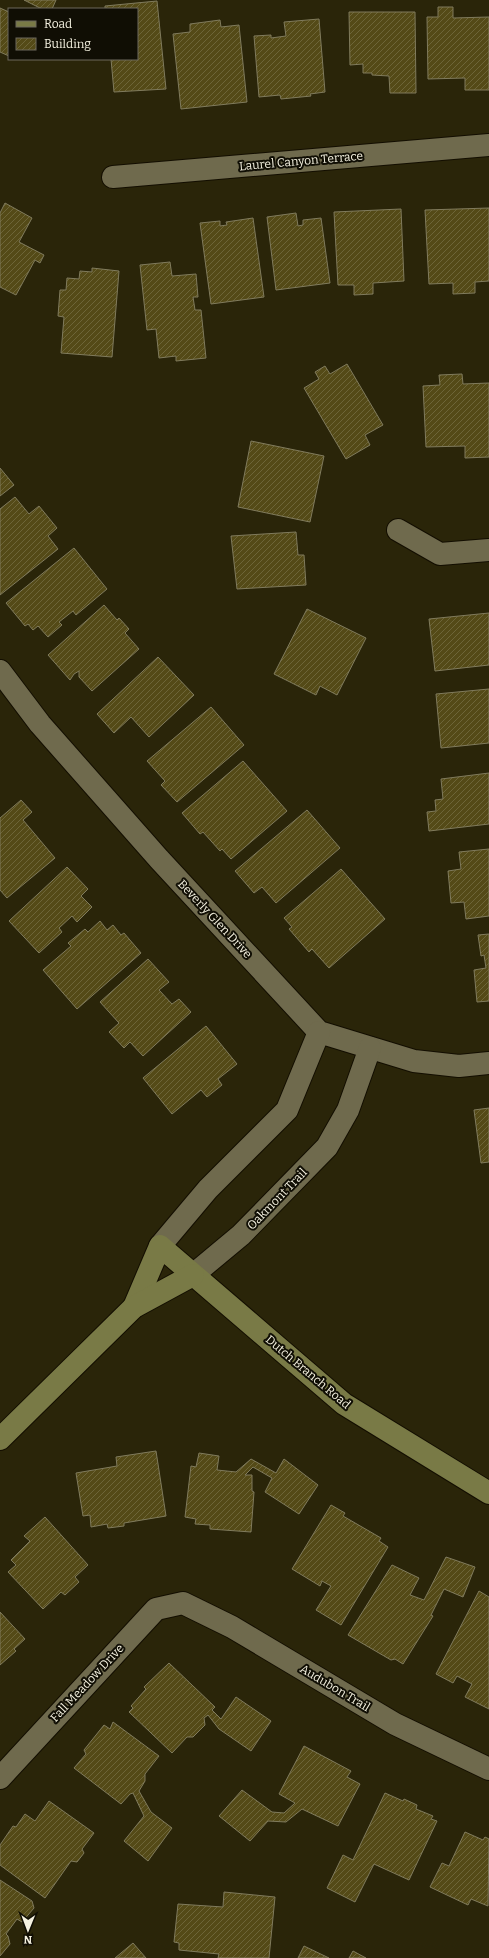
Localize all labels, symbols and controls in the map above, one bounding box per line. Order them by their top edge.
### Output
legend [8,8,138,60]
text: Road [44,17,72,31]
text: Building [44,37,91,51]
street label: Laurel Canyon Terrace [238,149,364,173]
street label: Beverly Glen Drive [175,877,255,961]
street label: Oakmont Trail [244,1165,310,1233]
street label: Dutch Branch Road [263,1332,353,1412]
street label: Fall Meadow Drive [47,1641,127,1725]
street label: Audubon Trail [297,1662,373,1715]
north arrow [8,1910,48,1950]
text: N [23,1933,32,1946]

